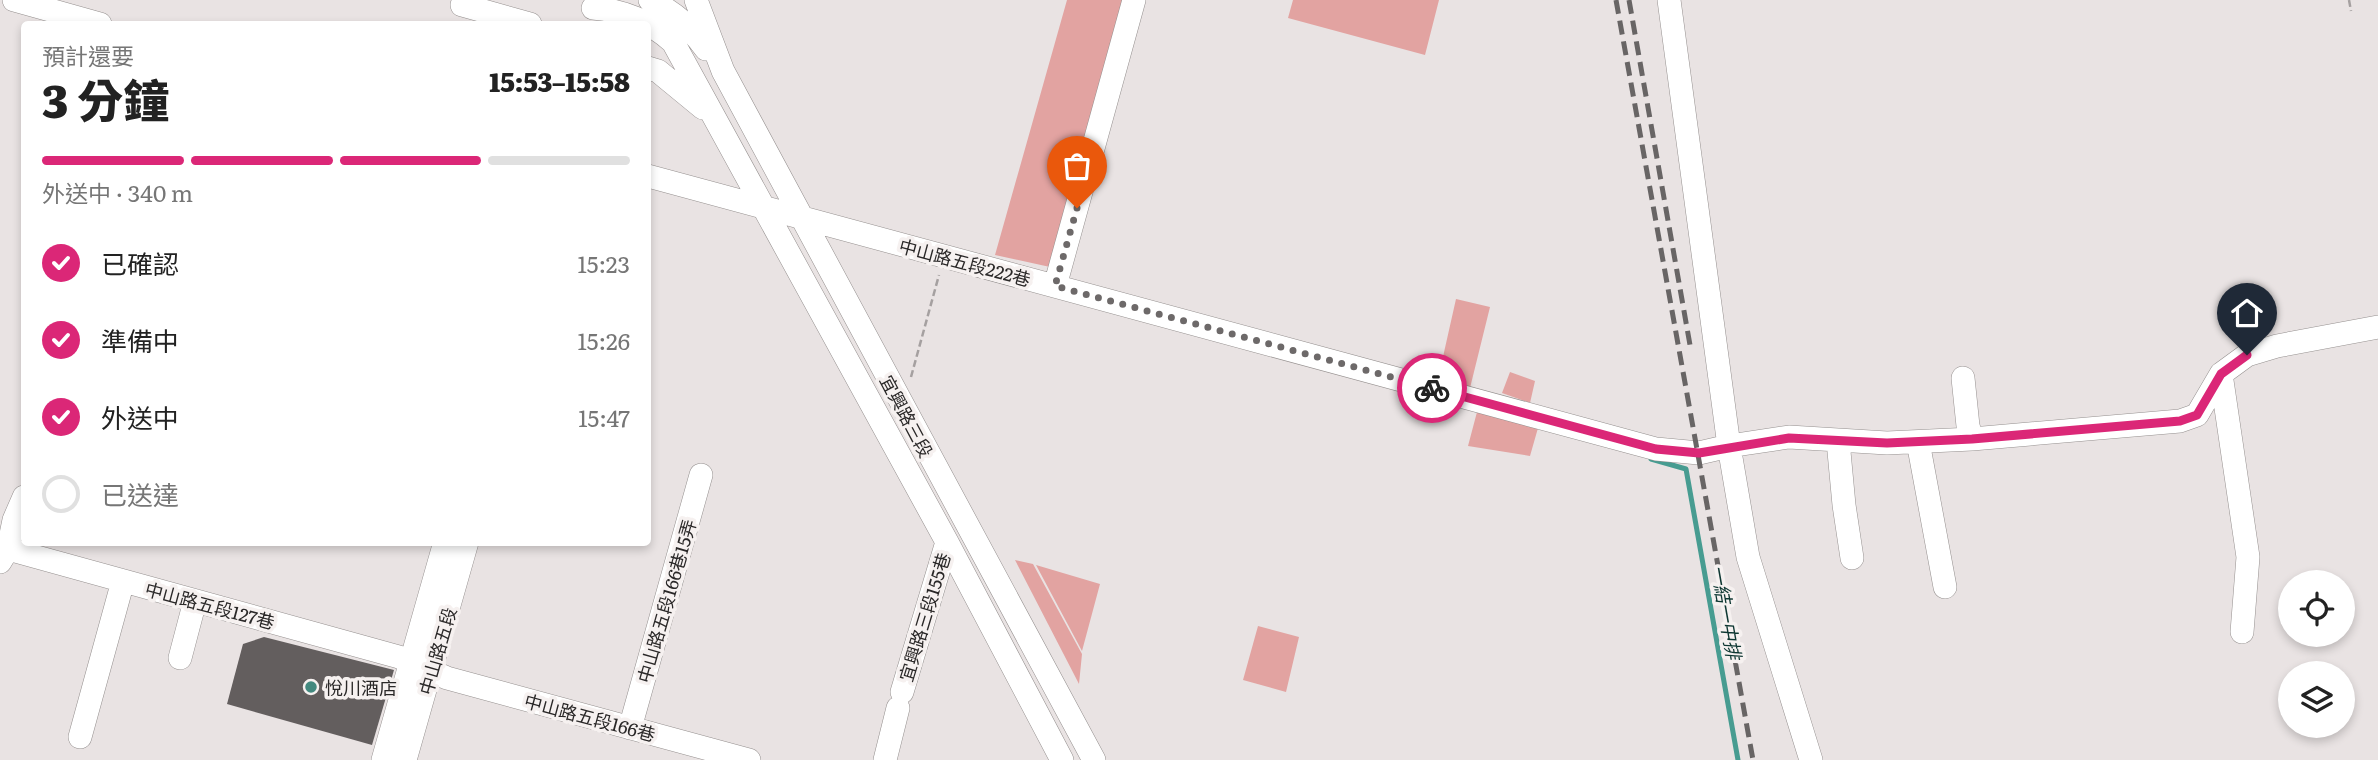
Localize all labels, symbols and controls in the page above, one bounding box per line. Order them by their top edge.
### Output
text: 預計還要 [42,38,134,72]
text: 15:53–15:58 [489,61,630,100]
text: 3 分鐘 [42,64,169,132]
pin [1047,136,1107,208]
icon: bag [1058,147,1096,185]
text: 外送中 · 340 m [42,175,193,209]
street label: 中山路五段222巷 [896,231,1034,293]
text: 已確認 [101,243,179,282]
icon: check [42,244,80,282]
text: 15:23 [577,246,630,280]
pin [2217,283,2277,355]
icon: home [2228,294,2266,332]
text: 準備中 [101,320,179,359]
icon: check [42,321,80,359]
text: 15:26 [578,323,630,357]
courier [1397,353,1467,423]
icon: bike [1413,369,1451,407]
street label: 宜興路三段 [874,370,940,462]
text: 外送中 [101,397,179,436]
icon: check [42,398,80,436]
text: 15:47 [578,400,630,434]
text: 已送達 [101,474,179,513]
street label: 中山路五段166巷15弄 [630,516,702,686]
street label: 宜興路三段155巷 [892,549,956,685]
water label: 一結一中排 [1705,563,1750,664]
map controls [2278,570,2355,738]
button: locate [2278,570,2355,647]
street label: 中山路五段127巷 [142,575,278,635]
street label: 中山路五段 [412,604,462,698]
button: layers [2278,661,2355,738]
place label: 悅川酒店 [325,674,397,701]
marker: 悅川酒店 [303,679,319,695]
street label: 中山路五段166巷 [521,687,659,747]

